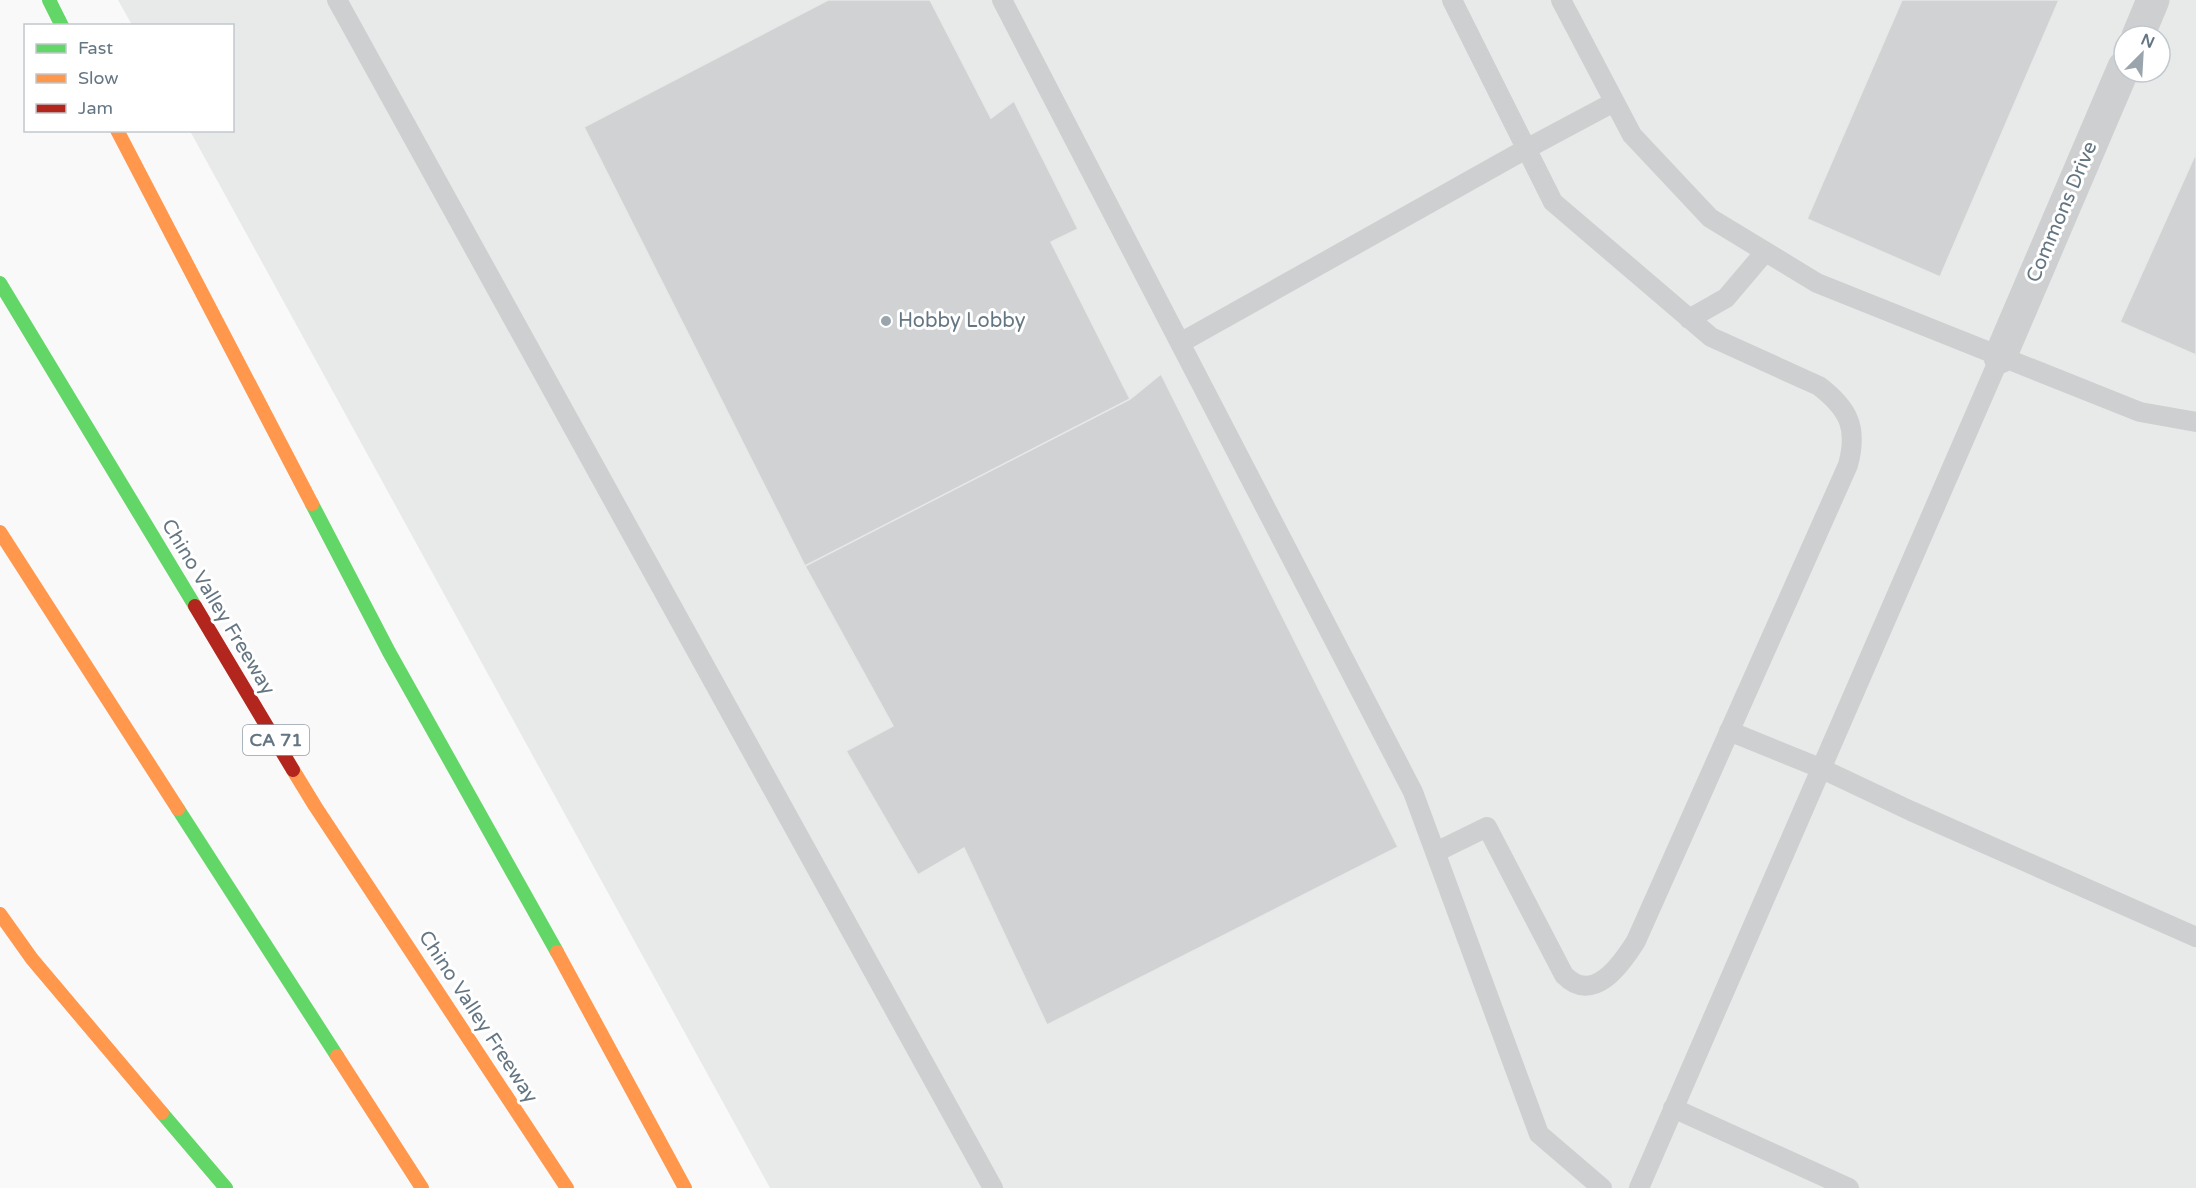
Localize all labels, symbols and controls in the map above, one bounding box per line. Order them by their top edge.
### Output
legend [24,24,234,132]
north arrow [2112,24,2172,84]
text: N [2138,29,2158,53]
text: Fast [78,37,113,59]
text: Slow [78,67,119,89]
text: Jam [78,97,113,119]
street label: Commons Drive [2021,138,2103,286]
place label: Hobby Lobby [898,309,1026,333]
marker: Hobby Lobby [879,314,893,328]
street label: Chino Valley Freeway [156,515,280,699]
road number: CA 71 [243,725,309,755]
street label: Chino Valley Freeway [413,926,543,1108]

